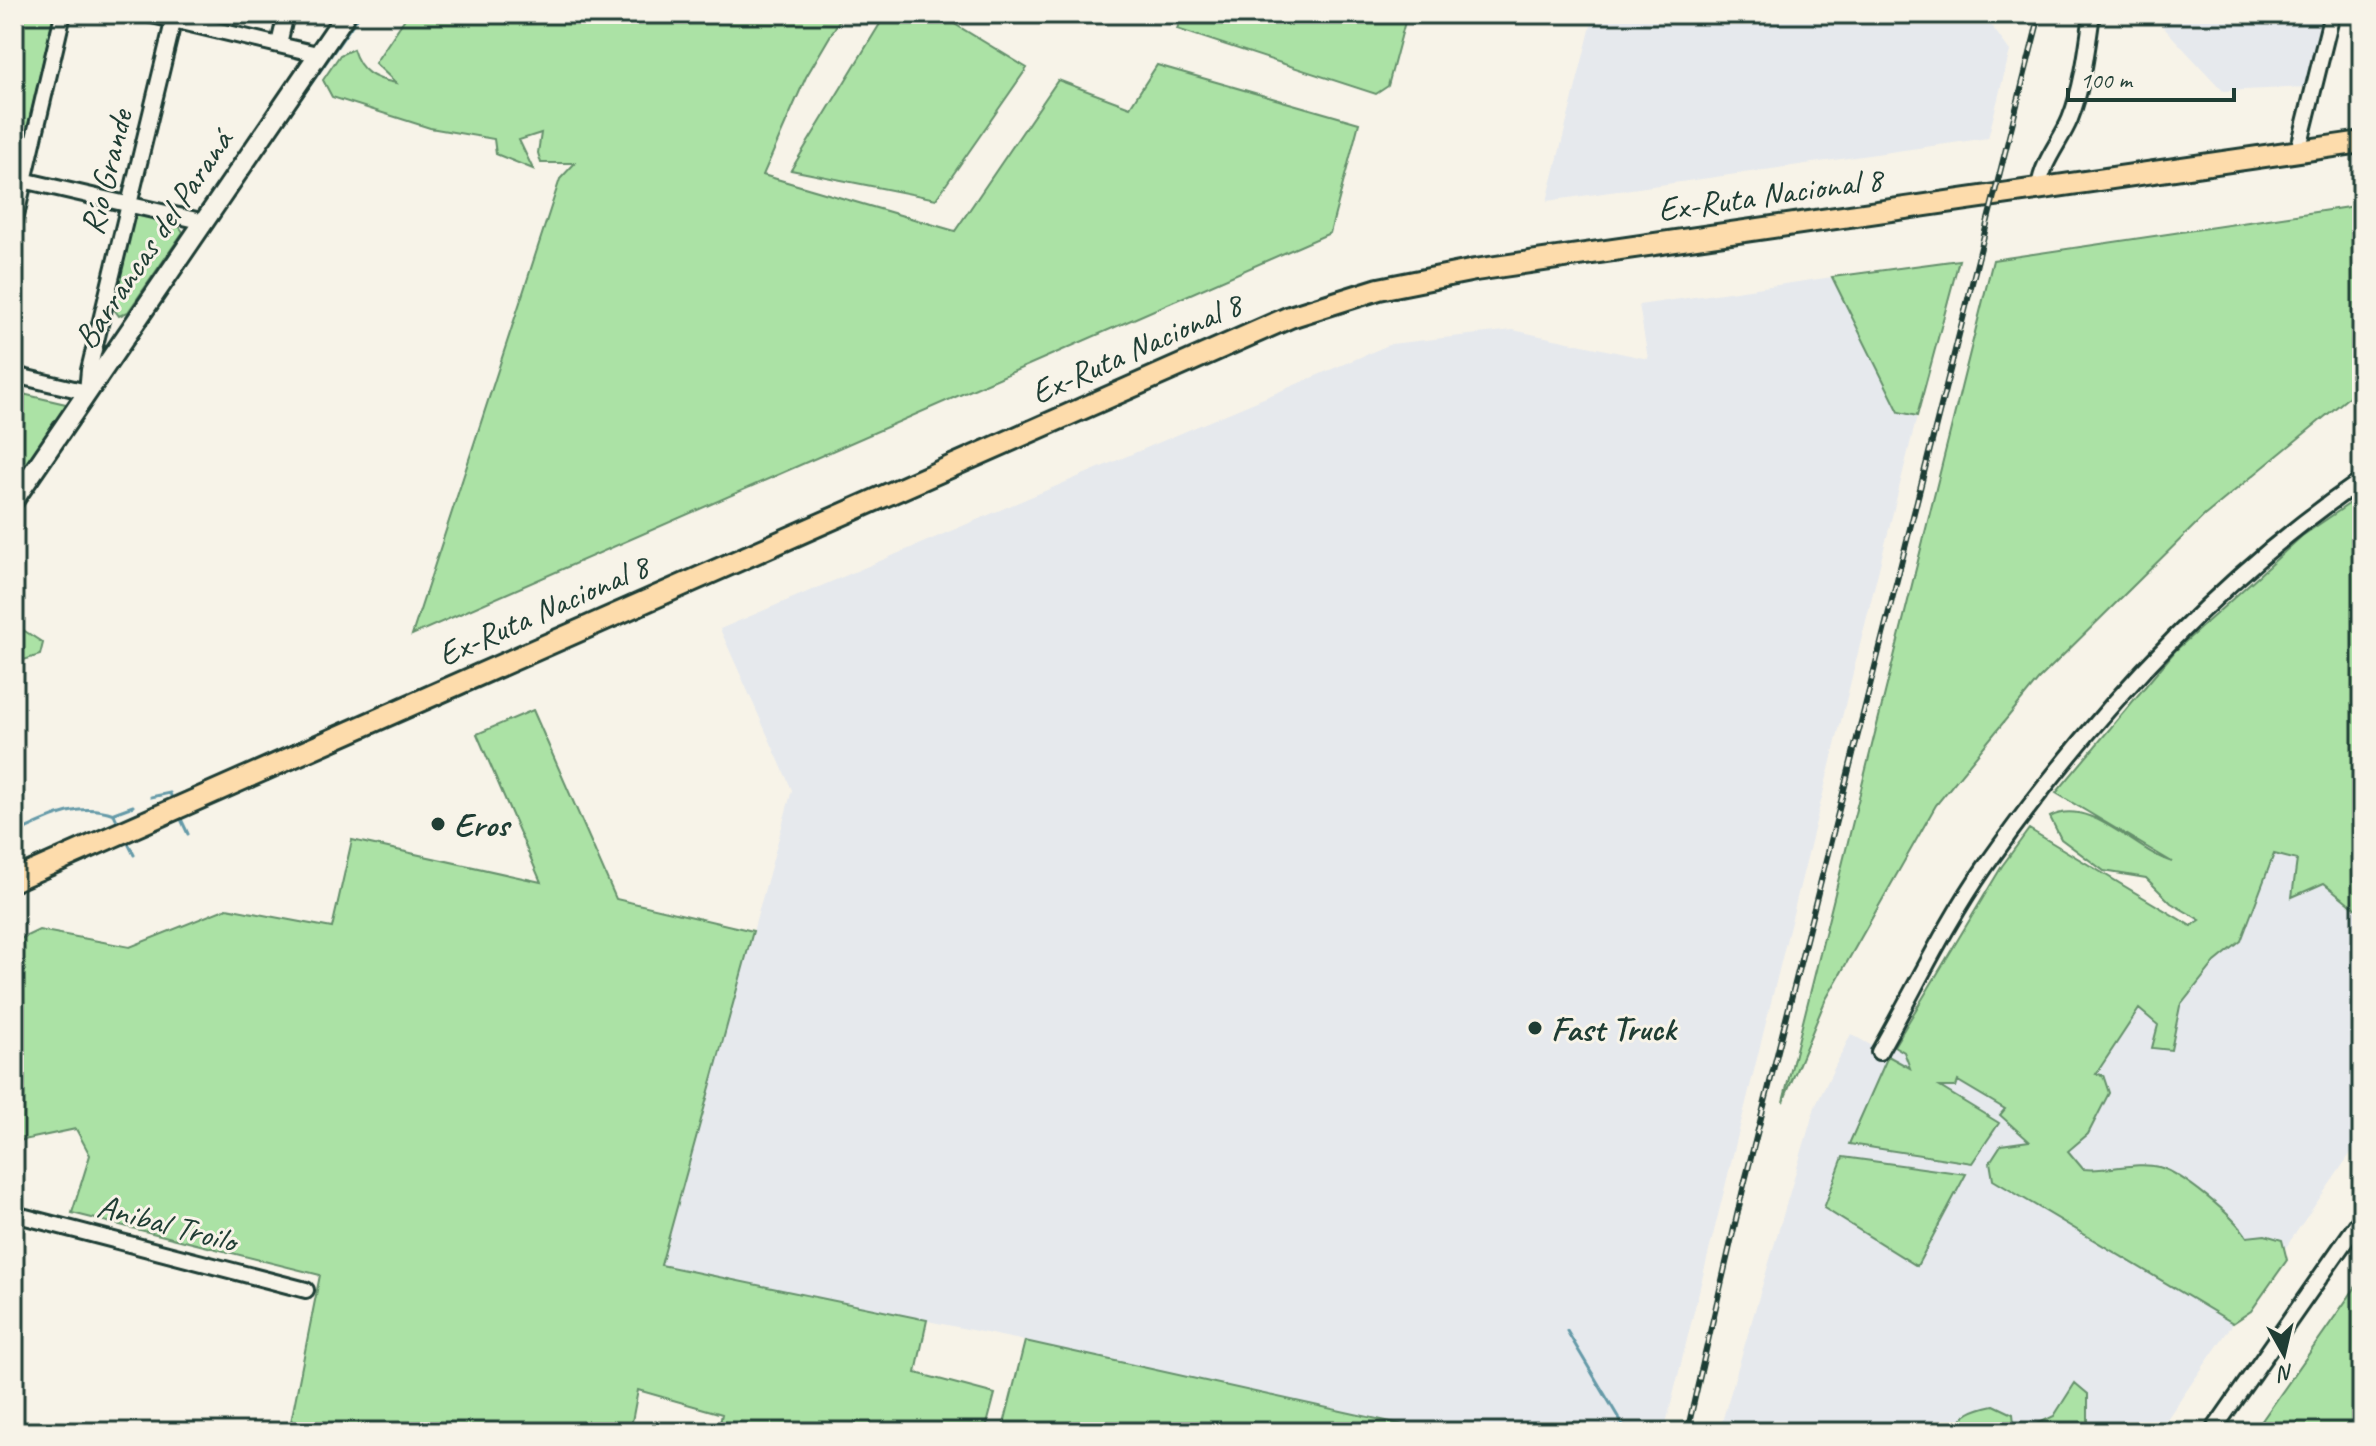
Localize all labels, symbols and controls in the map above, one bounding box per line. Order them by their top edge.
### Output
scale bar [2068,52,2234,102]
text: 100 m [2080,65,2134,95]
street label: Río Grande [70,103,143,239]
street label: Barrancas del Paraná [64,119,244,357]
street label: Ex-Ruta Nacional 8 [1655,156,1889,231]
street label: Ex-Ruta Nacional 8 [1024,281,1251,414]
street label: Ex-Ruta Nacional 8 [431,543,658,676]
place label: Eros [454,803,512,846]
marker: Eros [429,815,447,833]
place label: Fast Truck [1551,1007,1679,1050]
marker: Fast Truck [1526,1019,1544,1037]
street label: Anibal Troilo [93,1184,245,1263]
north arrow [2244,1314,2324,1394]
text: N [2275,1358,2295,1388]

